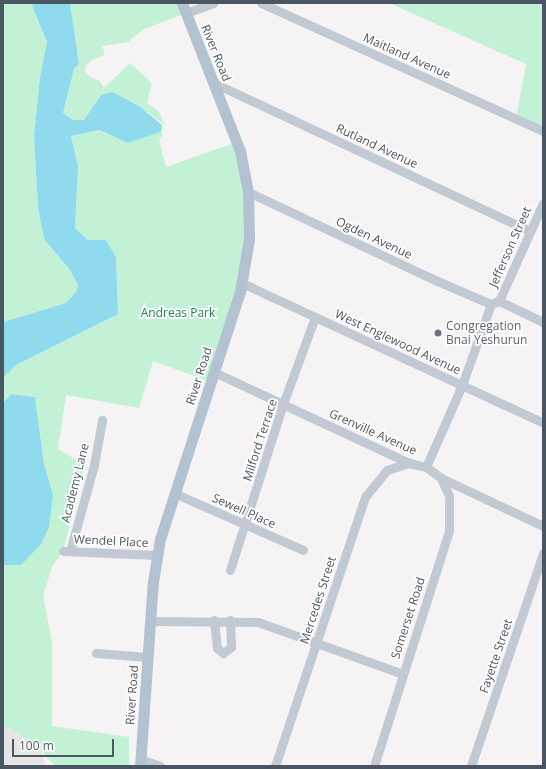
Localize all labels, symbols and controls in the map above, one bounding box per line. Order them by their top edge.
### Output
street label: River Road [198,23,234,83]
street label: Maitland Avenue [361,30,453,82]
street label: Rutland Avenue [334,121,420,171]
street label: Jefferson Street [486,205,534,289]
street label: Ogden Avenue [334,214,414,262]
park label: Andreas Park [141,306,215,320]
street label: West Englewood Avenue [333,306,463,378]
place label: Congregation Bnai Yeshurun [446,319,527,347]
marker: Congregation Bnai Yeshurun [433,328,443,338]
street label: River Road [183,345,215,407]
street label: Milford Terrace [240,397,280,483]
street label: Grenville Avenue [327,406,419,458]
street label: Academy Lane [58,442,92,524]
street label: Sewell Place [210,491,278,531]
street label: Wendel Place [73,532,149,550]
street label: Mercedes Street [297,554,339,646]
street label: Somerset Road [388,575,428,661]
street label: Fayette Street [477,617,515,695]
street label: River Road [123,665,141,725]
scale bar [14,731,116,757]
text: 100 m [19,737,54,754]

